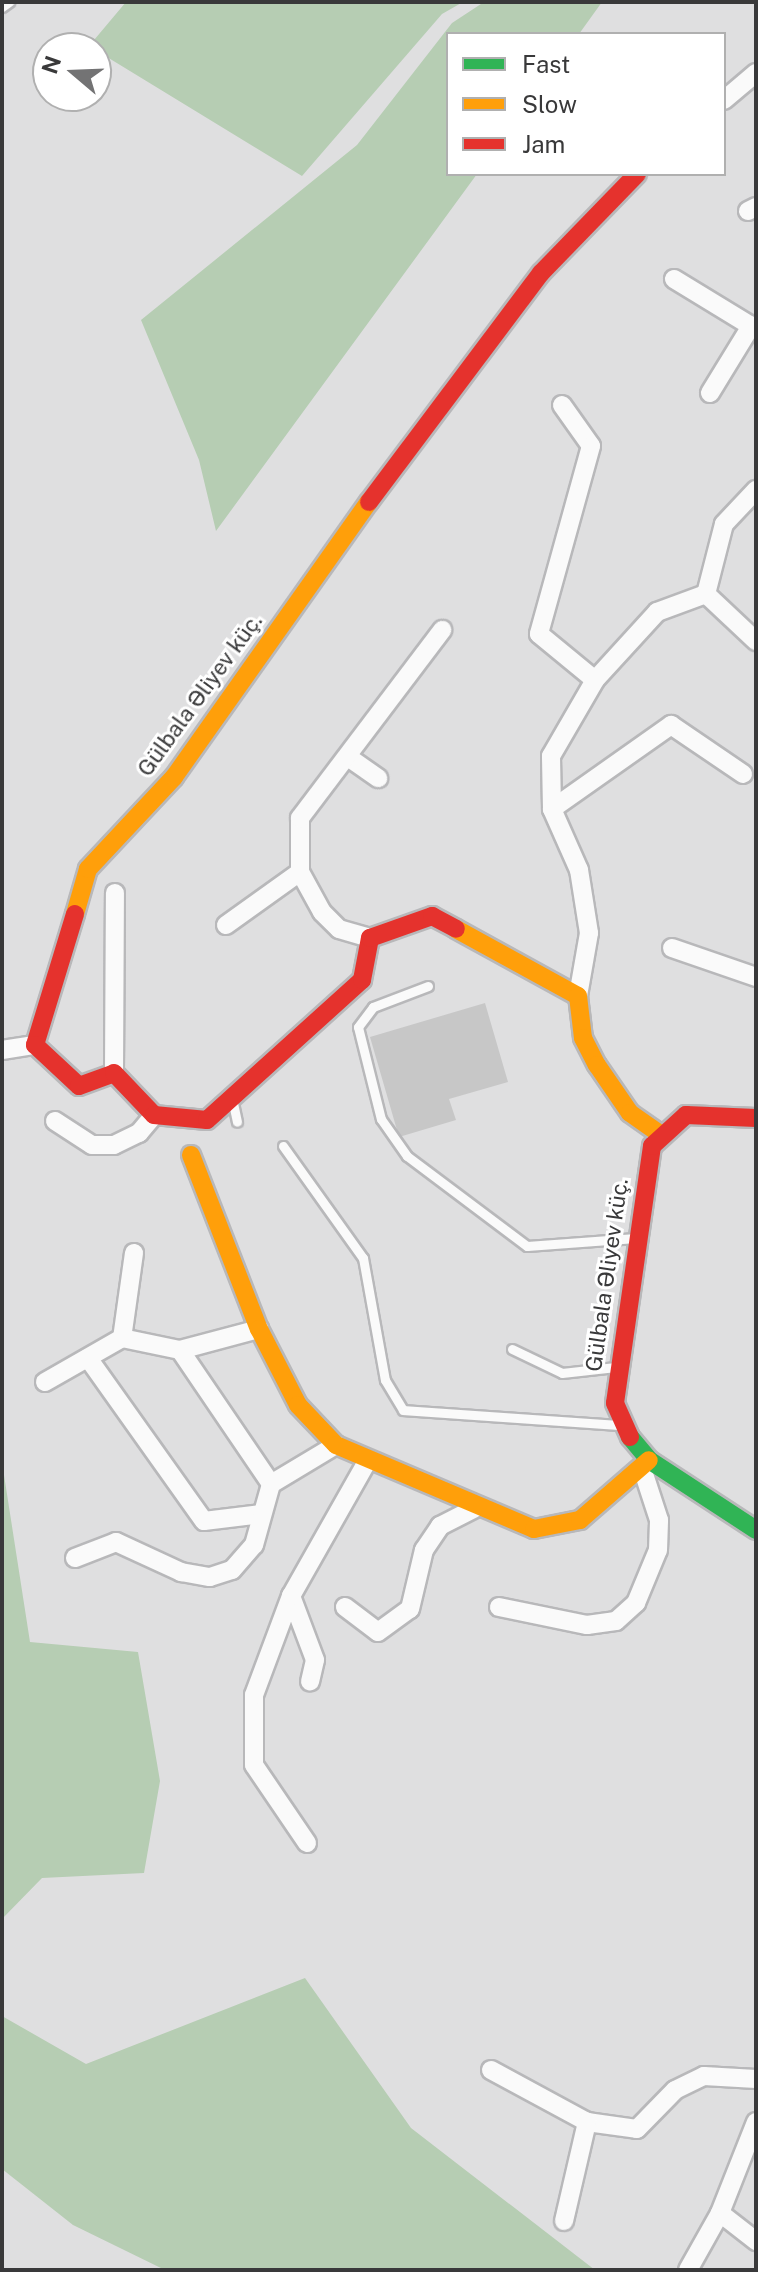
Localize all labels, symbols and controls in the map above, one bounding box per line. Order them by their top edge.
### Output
north arrow [32,32,112,112]
legend [446,32,726,176]
text: Fast [522,50,570,78]
text: N [36,52,66,77]
text: Slow [522,90,577,118]
text: Jam [522,130,565,158]
street label: Gülbala Əliyev küç. [132,608,268,782]
street label: Gülbala Əliyev küç. [580,1177,634,1373]

